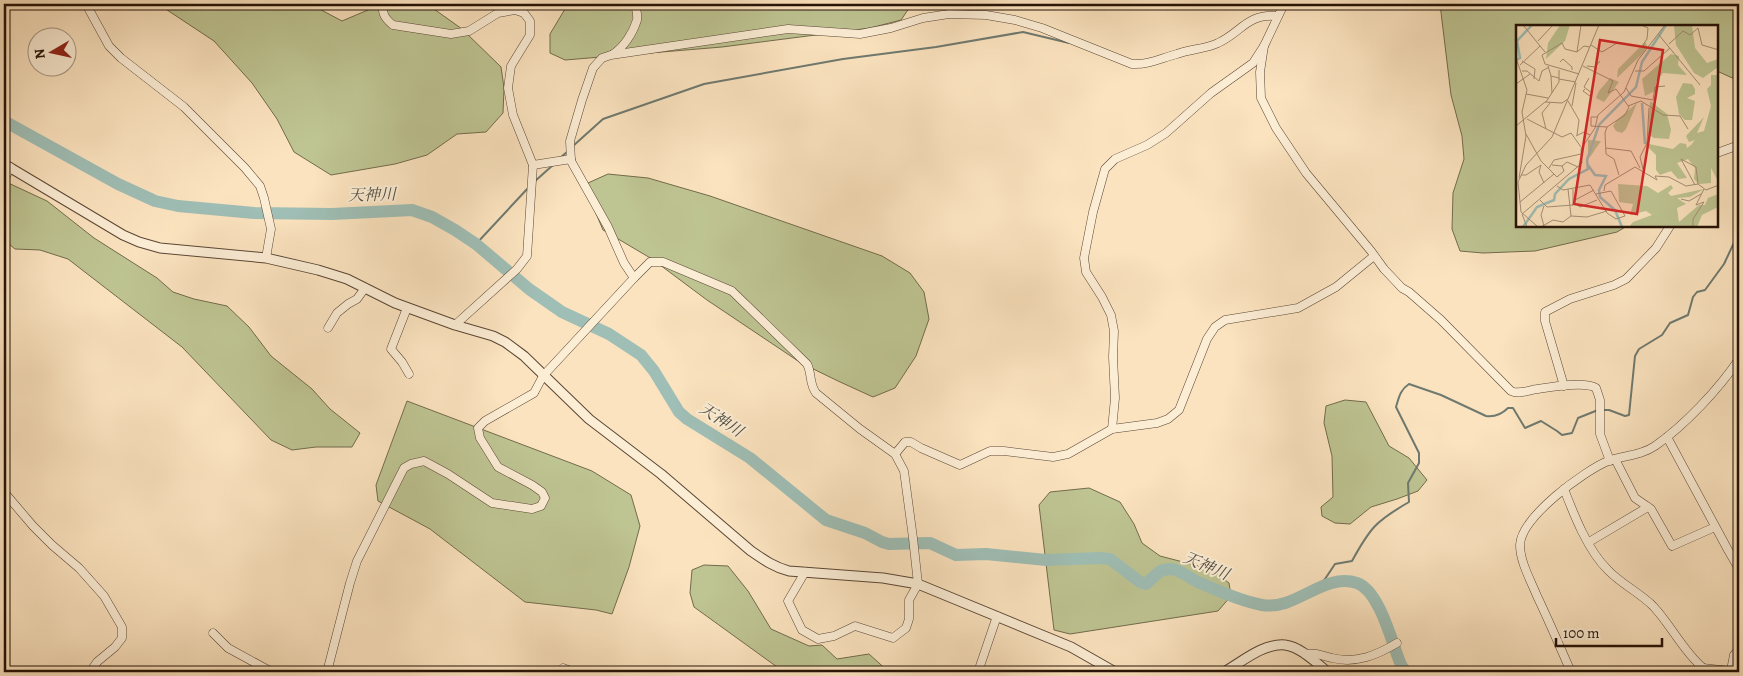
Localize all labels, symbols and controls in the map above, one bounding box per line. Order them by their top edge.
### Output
inset map [1516,25,1718,228]
north arrow [28,28,78,78]
text: N [29,47,50,60]
water label: 天神川 [348,184,398,206]
water label: 天神川 [695,398,749,443]
water label: 天神川 [1180,546,1234,586]
scale bar [1556,616,1662,648]
text: 100 m [1563,623,1600,643]

